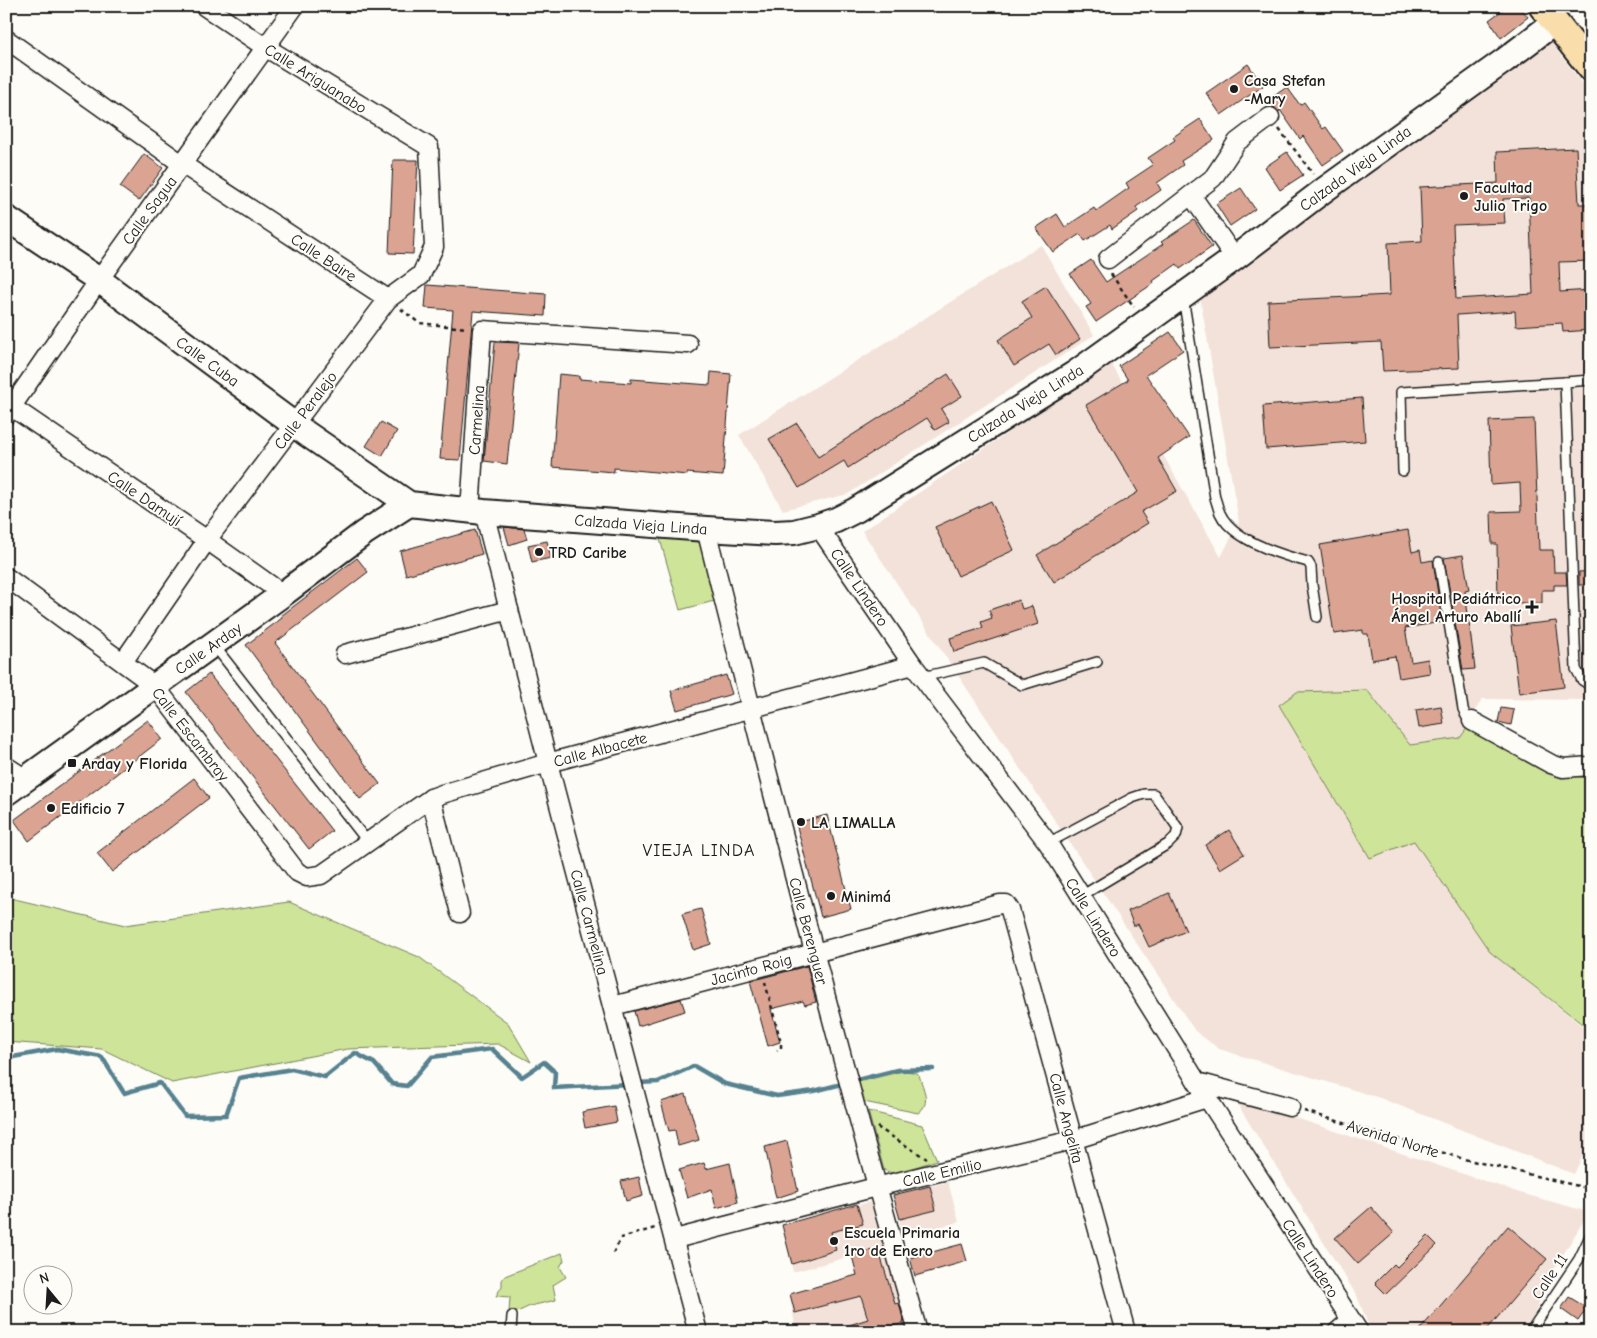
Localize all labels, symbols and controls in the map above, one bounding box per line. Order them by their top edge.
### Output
street label: Calle Ariguanabo [261,40,370,117]
place label: Casa Stefan -Mary [1244,72,1325,108]
marker: Casa Stefan -Mary [1228,83,1240,95]
street label: Calzada Vieja Linda [1296,122,1415,215]
street label: Calle Sagua [119,173,181,248]
place label: Facultad Julio Trigo [1474,179,1547,215]
marker: Facultad Julio Trigo [1458,190,1470,202]
street label: Calle Baire [287,230,360,286]
street label: Calle Cuba [172,333,242,391]
street label: Calzada Vieja Linda [964,361,1087,447]
street label: Calle Peralejo [271,368,341,453]
street label: Carmelina [466,385,488,456]
street label: Calle Damují [104,467,185,530]
street label: Calzada Vieja Linda [574,511,708,539]
place label: TRD Caribe [549,544,627,562]
street label: Calle Lindero [827,545,892,630]
marker: TRD Caribe [533,546,545,558]
place label: Hospital Pediátrico Ángel Arturo Aballí [1391,590,1522,626]
marker: Hospital Pediátrico Ángel Arturo Aballí [1525,600,1539,614]
street label: Calle Arday [172,619,246,678]
street label: Calle Escambray [148,684,233,786]
street label: Calle Albacete [552,729,649,771]
place label: Arday y Florida [82,755,188,773]
marker: Arday y Florida [66,757,78,769]
place label: Edificio 7 [61,800,125,818]
marker: Edificio 7 [45,802,57,814]
place label: LA LIMALLA [811,814,896,832]
marker: LA LIMALLA [795,816,807,828]
district label: VIEJA LINDA [643,840,755,861]
street label: Calle Carmelina [566,868,612,977]
street label: Calle Lindero [1062,875,1125,960]
street label: Calle Berenguer [785,876,831,987]
place label: Minimá [841,888,891,906]
marker: Minimá [825,890,837,902]
street label: Jacinto Roig [709,950,794,989]
street label: Calle Angelita [1045,1071,1087,1165]
street label: Avenida Norte [1344,1116,1441,1162]
street label: Calle Emilio [901,1155,983,1191]
street label: Calle Lindero [1278,1216,1342,1301]
place label: Escuela Primaria 1ro de Enero [844,1224,960,1260]
marker: Escuela Primaria 1ro de Enero [828,1235,840,1247]
street label: Calle 11 [1528,1250,1572,1303]
north arrow [22,1266,72,1316]
text: N [37,1269,51,1288]

